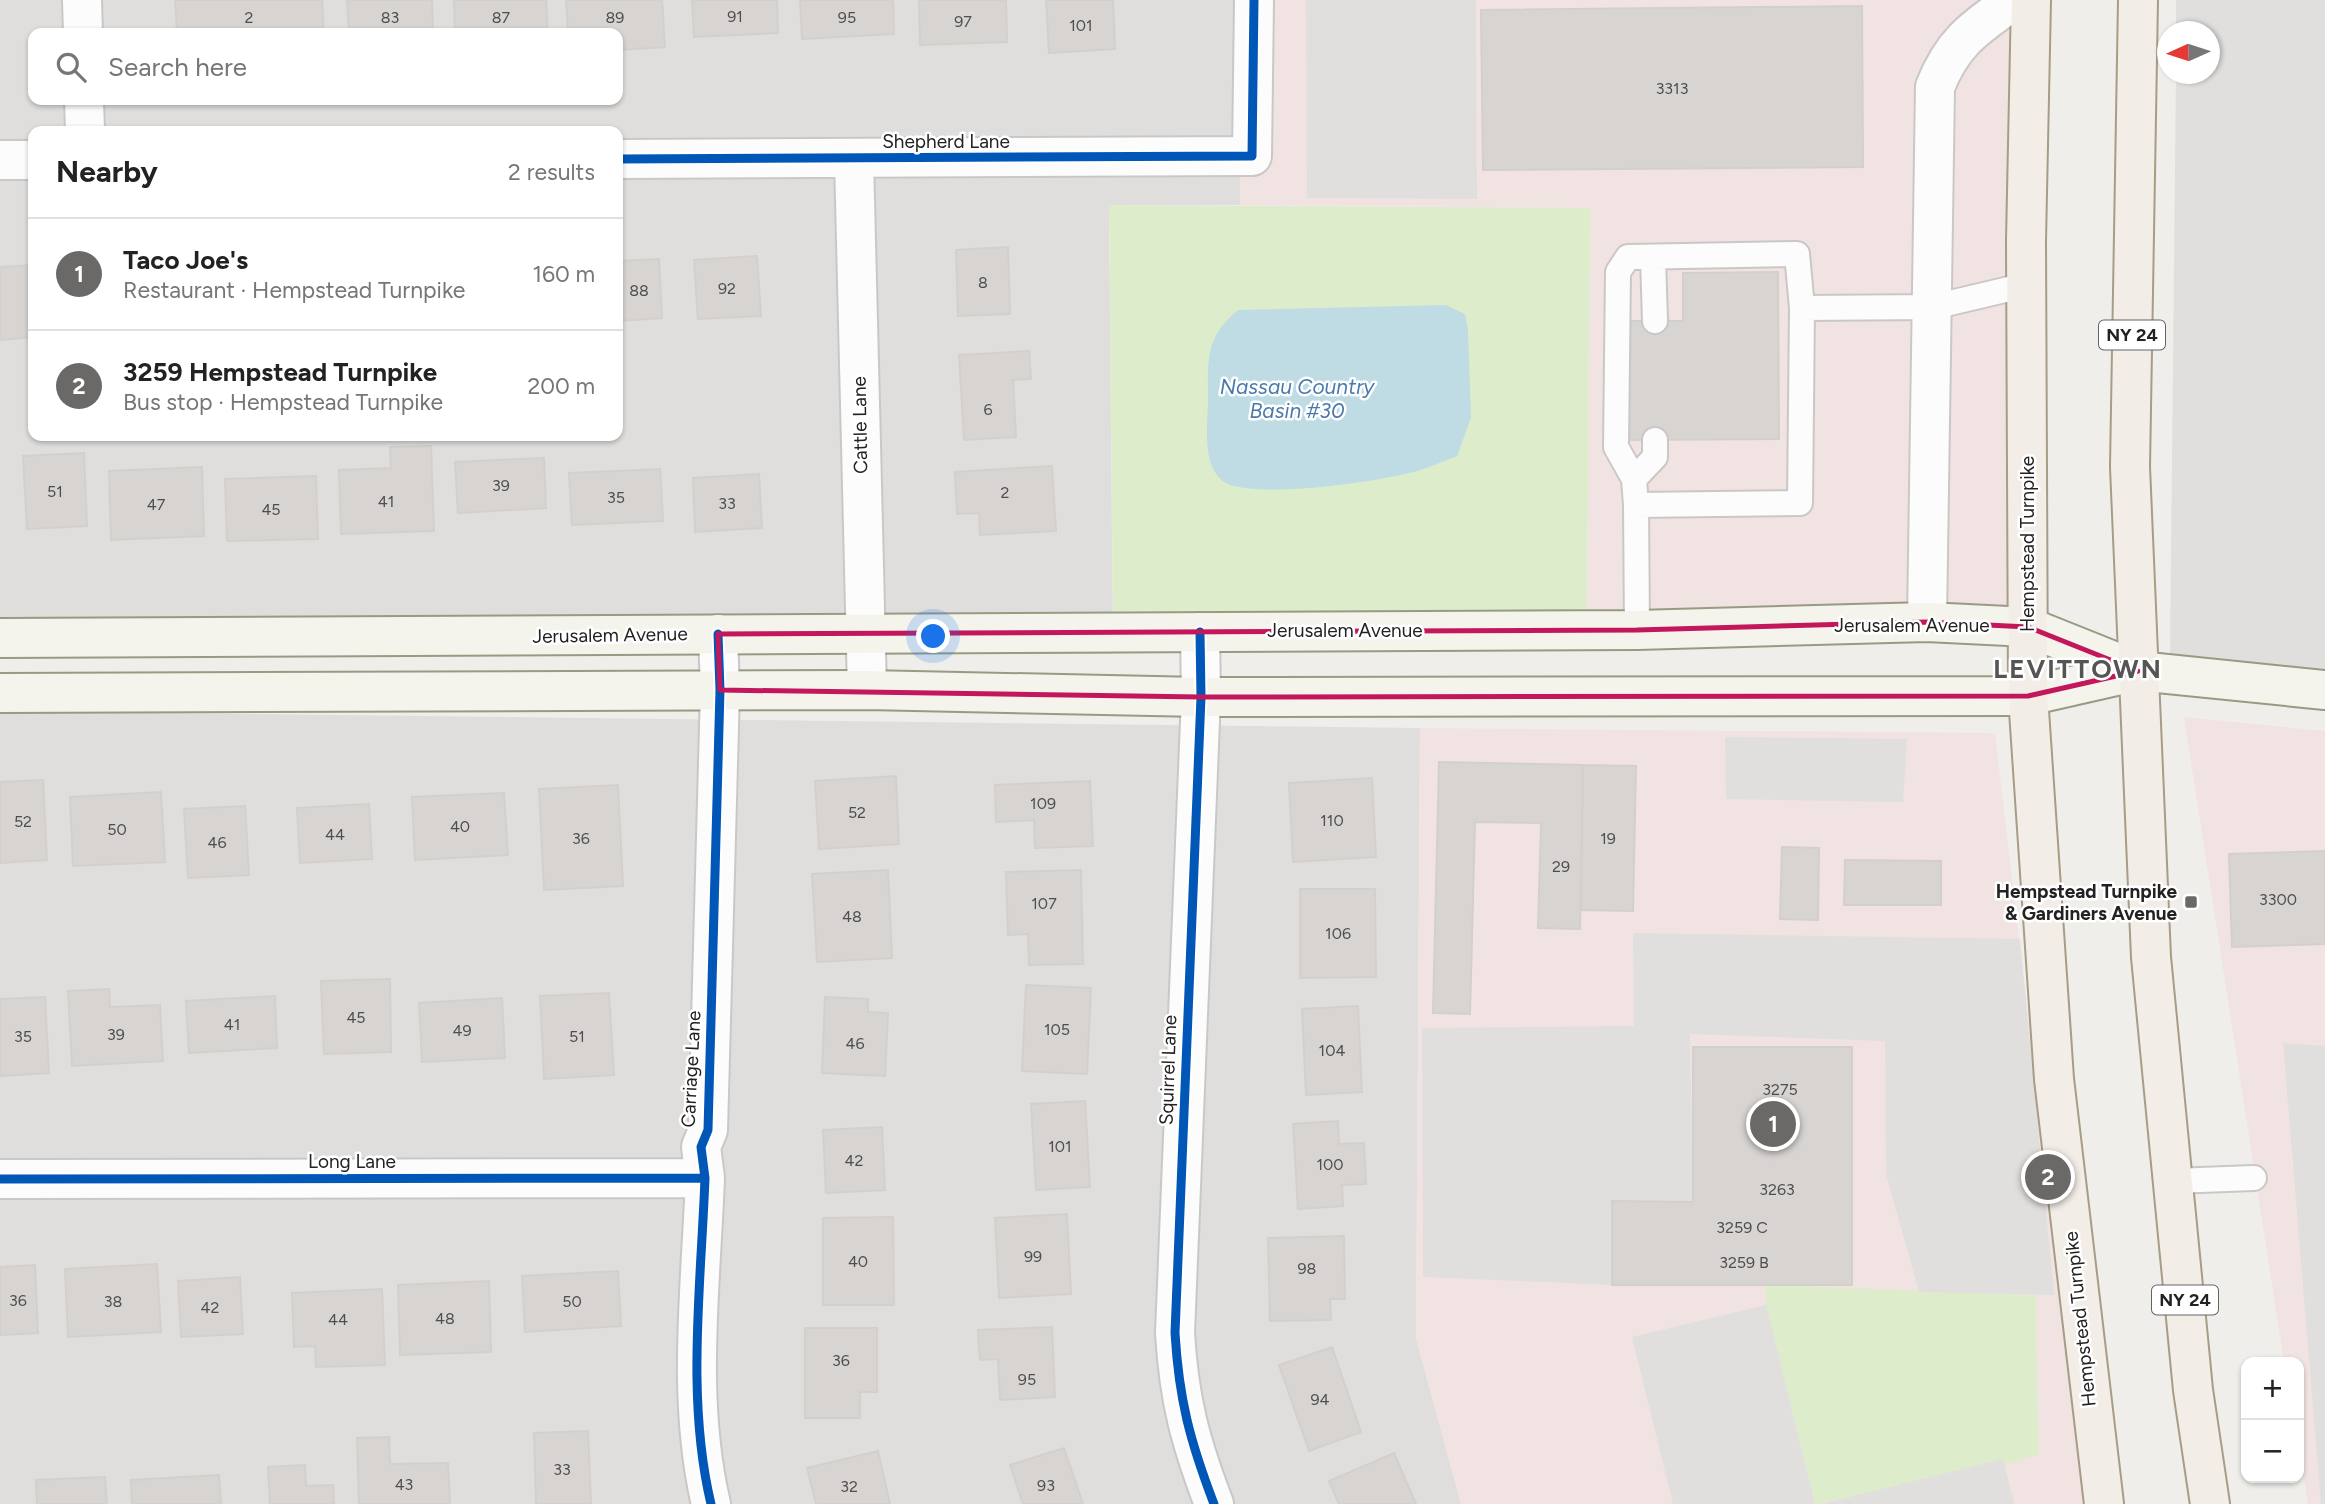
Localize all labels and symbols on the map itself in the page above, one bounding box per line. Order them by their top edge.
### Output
house number: 91 [727,7,743,26]
house number: 2 [245,8,253,27]
house number: 83 [381,8,399,27]
house number: 87 [492,8,511,27]
house number: 89 [606,8,624,27]
house number: 95 [838,8,856,27]
house number: 97 [954,12,972,31]
house number: 101 [1069,16,1093,35]
north arrow [2157,21,2220,84]
house number: 3313 [1656,79,1688,98]
street label: Shepherd Lane [882,130,1010,153]
house number: 8 [978,273,988,292]
house number: 92 [718,279,736,298]
house number: 88 [629,281,649,300]
road number: NY 24 [2099,320,2165,349]
water label: Nassau Country Basin #30 [1220,374,1375,423]
street label: Cattle Lane [848,376,872,474]
house number: 6 [983,400,993,419]
street label: Hempstead Turnpike [2016,456,2039,632]
house number: 39 [492,476,510,495]
house number: 51 [47,482,63,501]
house number: 2 [1001,483,1009,502]
house number: 35 [607,488,625,507]
house number: 41 [378,492,394,511]
house number: 33 [718,494,736,513]
house number: 47 [147,495,166,514]
house number: 45 [261,500,281,519]
street label: Jerusalem Avenue [1834,614,1990,637]
your location [916,619,950,653]
street label: Jerusalem Avenue [1267,619,1423,642]
street label: Jerusalem Avenue [532,622,688,648]
district label: LEVITTOWN [1993,653,2163,685]
house number: 109 [1030,794,1056,813]
house number: 52 [848,803,866,822]
house number: 110 [1320,811,1344,830]
house number: 52 [14,812,32,831]
house number: 40 [450,817,470,836]
house number: 50 [107,820,127,839]
house number: 44 [325,825,345,844]
house number: 36 [572,829,590,848]
house number: 19 [1600,829,1616,848]
house number: 46 [208,833,227,852]
house number: 29 [1552,857,1570,876]
place label: Hempstead Turnpike & Gardiners Avenue [1996,880,2177,925]
house number: 3300 [2259,890,2297,909]
house number: 107 [1031,894,1057,913]
marker: Hempstead Turnpike & Gardiners Avenue [2183,894,2199,910]
house number: 48 [842,907,862,926]
house number: 106 [1325,924,1351,943]
house number: 45 [346,1008,366,1027]
street label: Carriage Lane [676,1010,706,1128]
street label: Squirrel Lane [1155,1014,1181,1126]
house number: 41 [224,1015,240,1034]
house number: 105 [1044,1020,1070,1039]
house number: 49 [453,1021,472,1040]
house number: 39 [107,1025,125,1044]
house number: 35 [14,1027,32,1046]
house number: 51 [569,1027,585,1046]
house number: 46 [846,1034,865,1053]
house number: 104 [1319,1041,1345,1060]
house number: 3275 [1762,1080,1798,1099]
pin: 1 [1750,1098,1796,1150]
house number: 101 [1048,1137,1072,1156]
street label: Long Lane [308,1150,396,1173]
house number: 42 [845,1151,863,1170]
pin: 2 [2025,1151,2071,1203]
house number: 100 [1316,1155,1344,1174]
house number: 3263 [1759,1180,1795,1199]
house number: 3259 C [1716,1218,1768,1237]
street label: Hempstead Turnpike [2059,1230,2101,1408]
house number: 99 [1024,1247,1042,1266]
house number: 40 [848,1252,868,1271]
house number: 3259 B [1719,1253,1769,1272]
house number: 98 [1298,1259,1316,1278]
road number: NY 24 [2152,1286,2218,1315]
house number: 36 [9,1291,27,1310]
house number: 38 [104,1292,122,1311]
house number: 50 [562,1292,582,1311]
house number: 42 [201,1298,219,1317]
house number: 48 [435,1309,455,1328]
house number: 44 [328,1310,348,1329]
house number: 36 [832,1351,850,1370]
house number: 95 [1018,1370,1036,1389]
house number: 94 [1311,1390,1330,1409]
house number: 33 [553,1460,571,1479]
house number: 43 [395,1475,413,1494]
house number: 93 [1037,1476,1055,1495]
house number: 32 [840,1477,858,1496]

